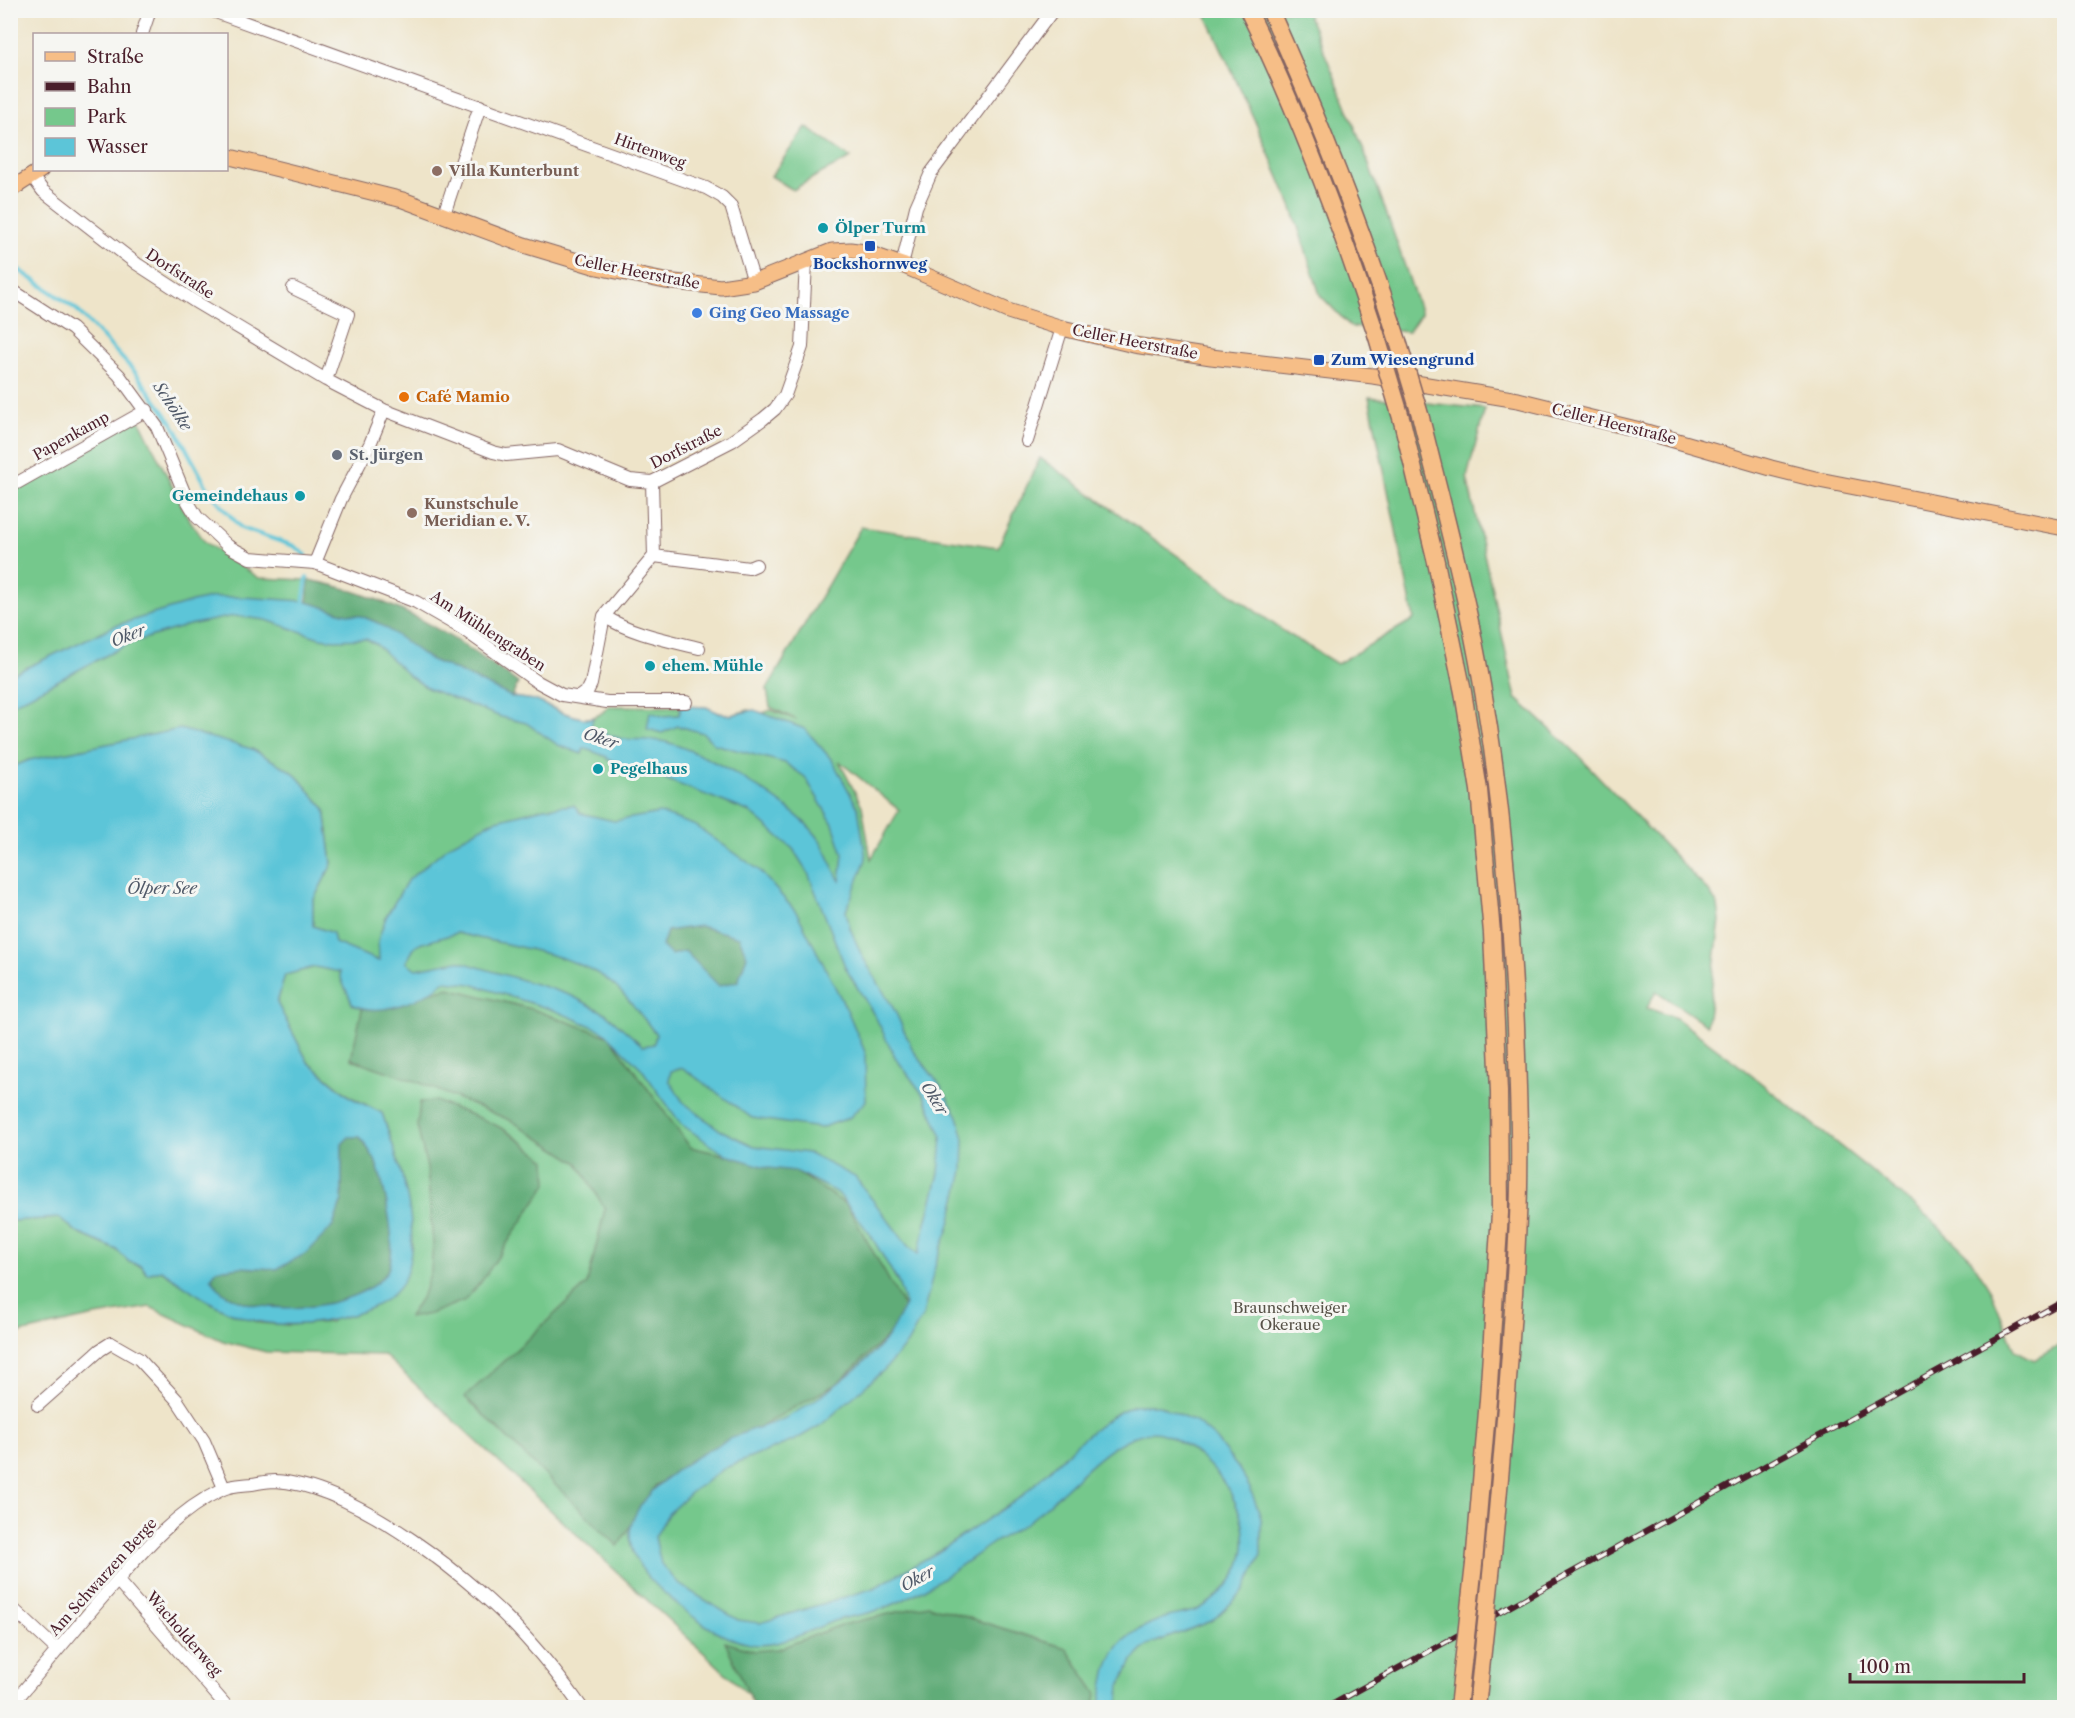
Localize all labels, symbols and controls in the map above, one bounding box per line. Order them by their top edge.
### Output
legend [33,33,228,171]
text: Straße [87,46,144,68]
text: Bahn [87,76,132,98]
text: Park [87,106,128,128]
street label: Hirtenweg [612,129,689,172]
text: Wasser [86,136,148,158]
place label: Villa Kunterbunt [448,161,579,180]
marker: Villa Kunterbunt [430,164,444,178]
place label: Ölper Turm [835,218,926,237]
marker: Ölper Turm [816,221,830,235]
marker: Bockshornweg [863,239,877,253]
street label: Dorfstraße [142,244,218,303]
street label: Celler Heerstraße [573,250,702,293]
place label: Bockshornweg [813,254,928,273]
place label: Ging Geo Massage [709,303,849,322]
marker: Ging Geo Massage [690,306,704,320]
street label: Celler Heerstraße [1071,320,1200,363]
place label: Zum Wiesengrund [1331,350,1474,369]
marker: Zum Wiesengrund [1312,353,1326,367]
water label: Schölke [149,377,197,435]
place label: Café Mamio [416,387,510,406]
marker: Café Mamio [397,390,411,404]
street label: Celler Heerstraße [1550,399,1678,448]
street label: Papenkamp [29,407,112,464]
street label: Dorfstraße [647,420,725,473]
place label: St. Jürgen [349,445,424,464]
marker: St. Jürgen [330,448,344,462]
place label: Gemeindehaus [172,486,288,505]
marker: Gemeindehaus [293,489,307,503]
place label: Kunstschule Meridian e. V. [424,494,530,530]
marker: Kunstschule Meridian e. V. [405,506,419,520]
street label: Am Mühlengraben [426,586,550,675]
water label: Oker [108,619,150,651]
place label: ehem. Mühle [662,656,763,675]
marker: ehem. Mühle [643,659,657,673]
water label: Oker [581,723,622,753]
place label: Pegelhaus [610,759,688,778]
marker: Pegelhaus [591,762,605,776]
water label: Ölper See [127,878,198,898]
water label: Oker [917,1078,954,1120]
park label: Braunschweiger Okeraue [1233,1298,1348,1334]
street label: Am Schwarzen Berge [44,1514,161,1640]
water label: Oker [897,1560,939,1595]
street label: Wacholderweg [142,1587,226,1680]
scale bar [1850,1646,2024,1684]
text: 100 m [1859,1656,1911,1678]

